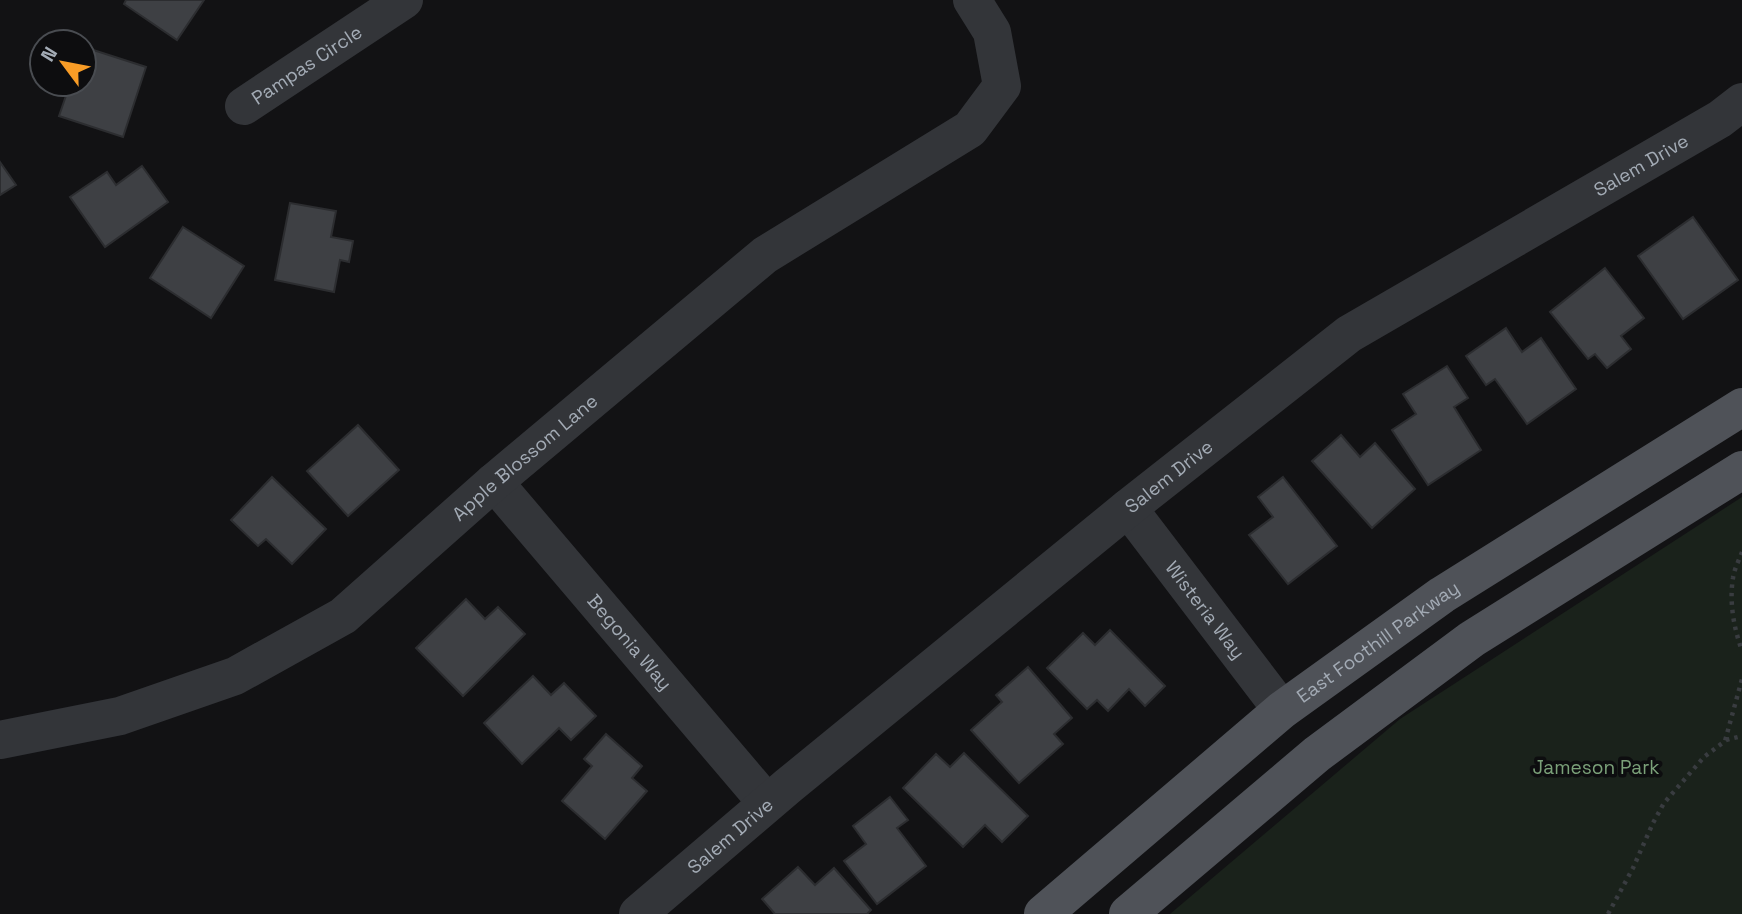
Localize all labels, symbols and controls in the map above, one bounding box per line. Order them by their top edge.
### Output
street label: Pampas Circle [247,19,367,111]
north arrow [28,28,98,98]
text: N [35,42,63,66]
street label: Salem Drive [1589,128,1693,202]
street label: Apple Blossom Lane [447,389,603,526]
street label: Salem Drive [1120,434,1218,519]
street label: Wisteria Way [1160,556,1251,664]
street label: East Foothill Parkway [1292,575,1464,709]
street label: Begonia Way [582,589,678,696]
park label: Jameson Park [1532,755,1660,780]
street label: Salem Drive [682,792,779,880]

